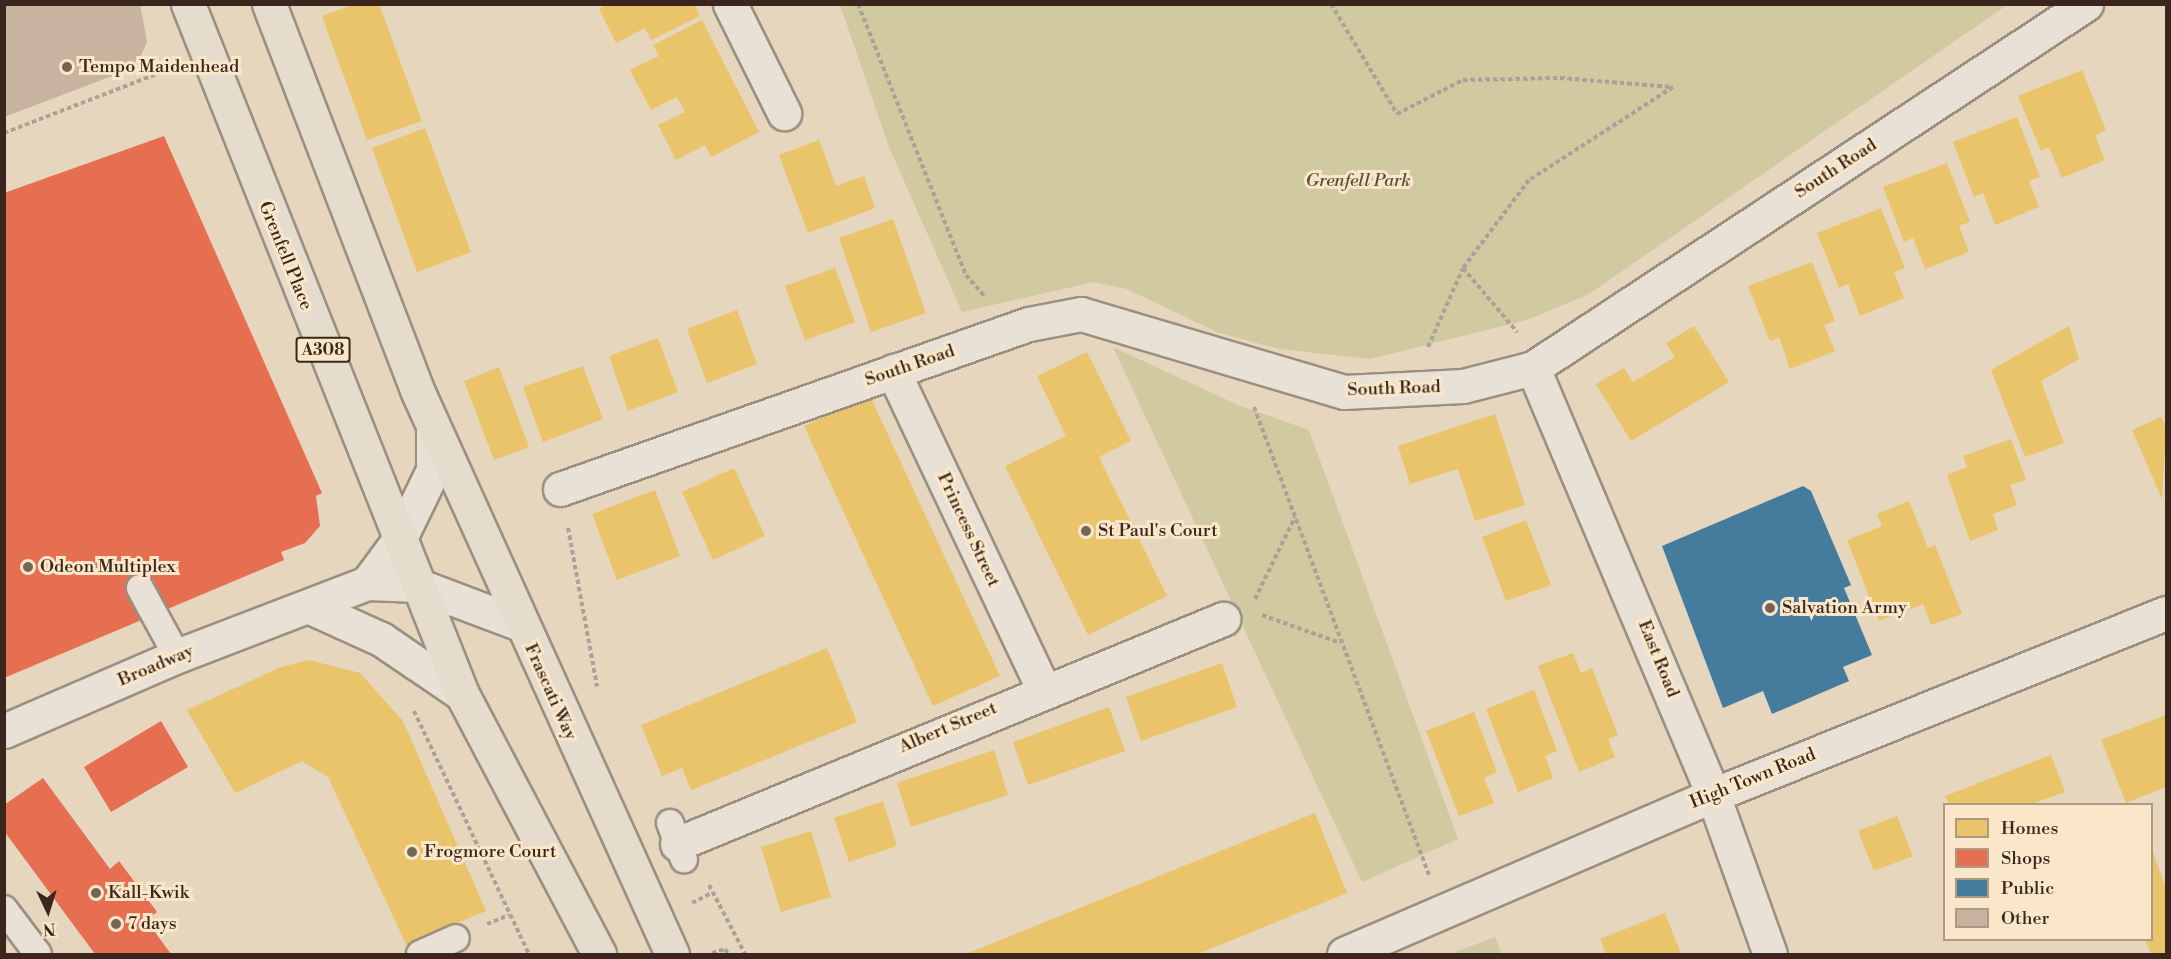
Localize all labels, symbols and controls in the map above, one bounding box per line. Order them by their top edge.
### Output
place label: Tempo Maidenhead [79,56,239,78]
marker: Tempo Maidenhead [60,60,74,74]
street label: South Road [1791,134,1881,204]
park label: Grenfell Park [1305,170,1411,192]
street label: Grenfell Place [253,199,317,313]
road number: A308 [294,337,352,363]
street label: South Road [862,341,958,391]
street label: South Road [1347,377,1441,401]
street label: Princess Street [932,469,1004,591]
place label: St Paul's Court [1098,520,1218,542]
marker: St Paul's Court [1079,524,1093,538]
place label: Odeon Multiplex [40,556,176,578]
marker: Odeon Multiplex [21,560,35,574]
place label: Salvation Army [1782,597,1907,619]
marker: Salvation Army [1763,601,1777,615]
street label: East Road [1633,617,1683,701]
street label: Broadway [115,640,197,692]
street label: Frascati Way [519,640,581,744]
street label: Albert Street [896,698,1000,758]
street label: High Town Road [1687,744,1819,814]
legend [1943,803,2153,941]
text: Homes [2001,817,2058,840]
place label: Frogmore Court [424,841,556,863]
marker: Frogmore Court [405,845,419,859]
text: Shops [2001,847,2050,870]
text: Public [2001,877,2054,900]
north arrow [18,881,78,941]
place label: Kall-Kwik [108,882,189,904]
marker: Kall-Kwik [89,886,103,900]
text: Other [2001,907,2049,930]
place label: 7 days [128,913,177,935]
marker: 7 days [109,917,123,931]
text: N [42,919,56,939]

